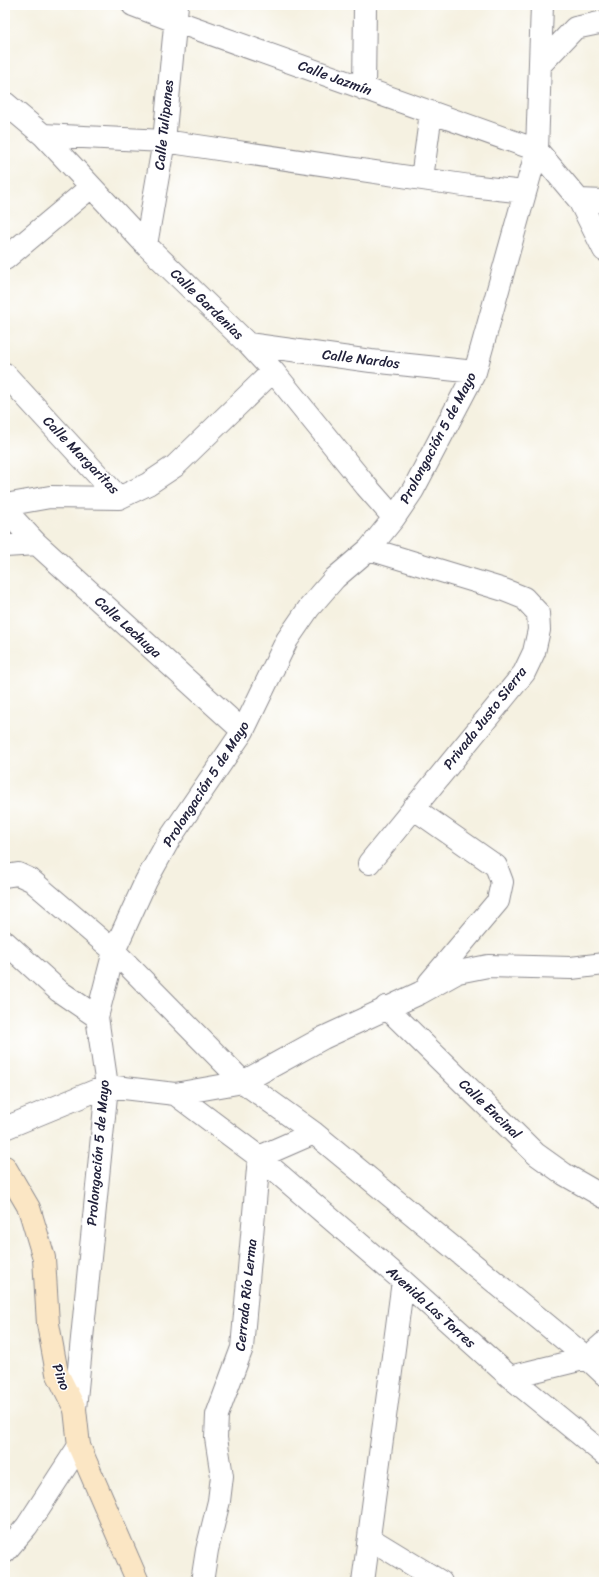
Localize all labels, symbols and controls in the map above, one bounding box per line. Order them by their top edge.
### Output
street label: Calle Jazmín [295,53,376,103]
street label: Calle Tulipanes [147,78,181,171]
street label: Calle Gardenias [164,262,250,346]
street label: Calle Nardos [321,342,402,376]
street label: Prolongación 5 de Mayo [393,367,483,509]
street label: Calle Margaritas [37,410,126,501]
street label: Calle Lechuga [89,590,168,665]
street label: Privada Justo Sierra [437,660,534,775]
street label: Prolongación 5 de Mayo [156,716,256,852]
street label: Calle Encinal [453,1072,528,1146]
street label: Prolongación 5 de Mayo [79,1079,117,1227]
street label: Cerrada Río Lerma [228,1238,264,1352]
street label: Avenida Las Torres [380,1259,482,1355]
street label: Pino [45,1360,77,1394]

